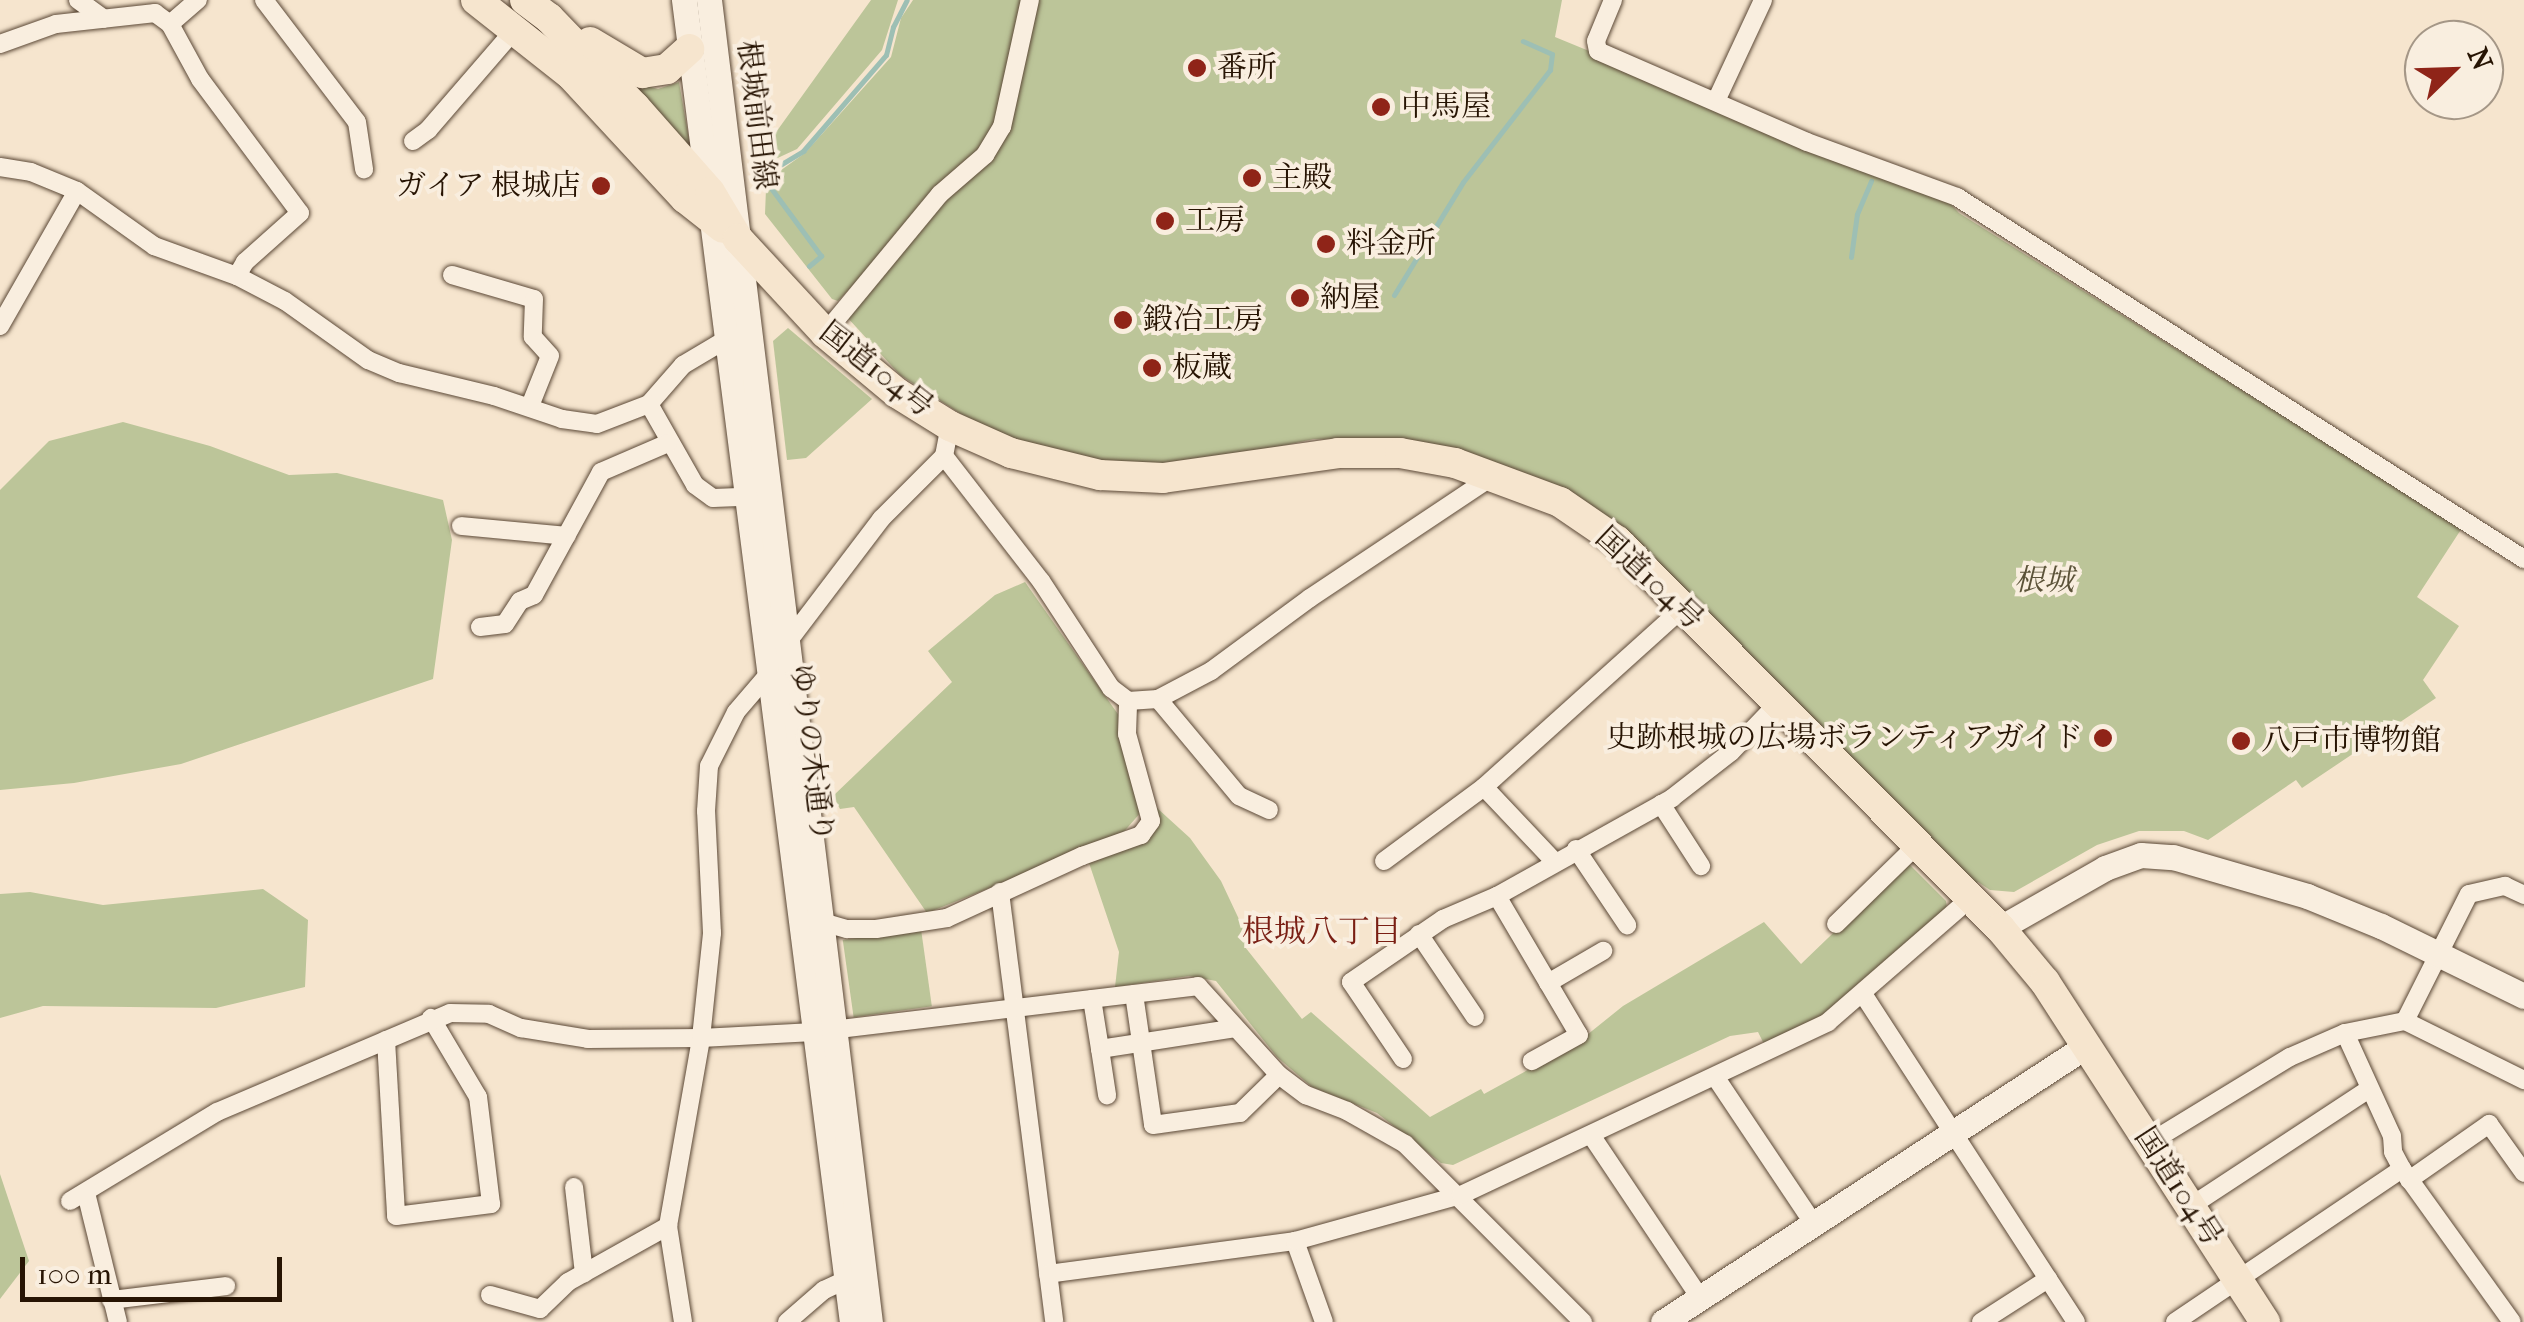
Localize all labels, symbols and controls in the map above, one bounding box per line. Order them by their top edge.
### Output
north arrow [2404,20,2504,120]
street label: 根城前田線 [729,38,783,192]
text: N [2461,43,2500,75]
place label: 番所 [1217,50,1277,86]
marker: 番所 [1186,57,1208,79]
place label: 中馬屋 [1401,89,1491,125]
marker: 中馬屋 [1370,96,1392,118]
place label: 主殿 [1272,160,1332,196]
marker: 主殿 [1241,167,1263,189]
place label: ガイア 根城店 [395,168,581,204]
marker: ガイア 根城店 [590,175,612,197]
place label: 工房 [1185,203,1245,239]
marker: 工房 [1154,210,1176,232]
place label: 料金所 [1346,226,1436,262]
marker: 料金所 [1315,233,1337,255]
place label: 納屋 [1320,280,1380,316]
marker: 納屋 [1289,287,1311,309]
place label: 鍛冶工房 [1143,302,1263,338]
marker: 鍛冶工房 [1112,309,1134,331]
street label: 国道104号 [812,314,940,426]
place label: 板蔵 [1172,350,1232,386]
marker: 板蔵 [1141,357,1163,379]
street label: 国道104号 [1588,520,1710,638]
park label: 根城 [2014,563,2074,599]
street label: ゆりの木通り [782,661,840,845]
place label: 史跡根城の広場ボランティアガイド [1603,720,2083,756]
place label: 八戸市博物館 [2261,723,2441,759]
marker: 史跡根城の広場ボランティアガイド [2092,727,2114,749]
marker: 八戸市博物館 [2230,730,2252,752]
district label: 根城八丁目 [1242,913,1402,951]
street label: 国道104号 [2126,1121,2230,1253]
scale bar [25,1237,288,1299]
text: 100 m [37,1257,112,1292]

